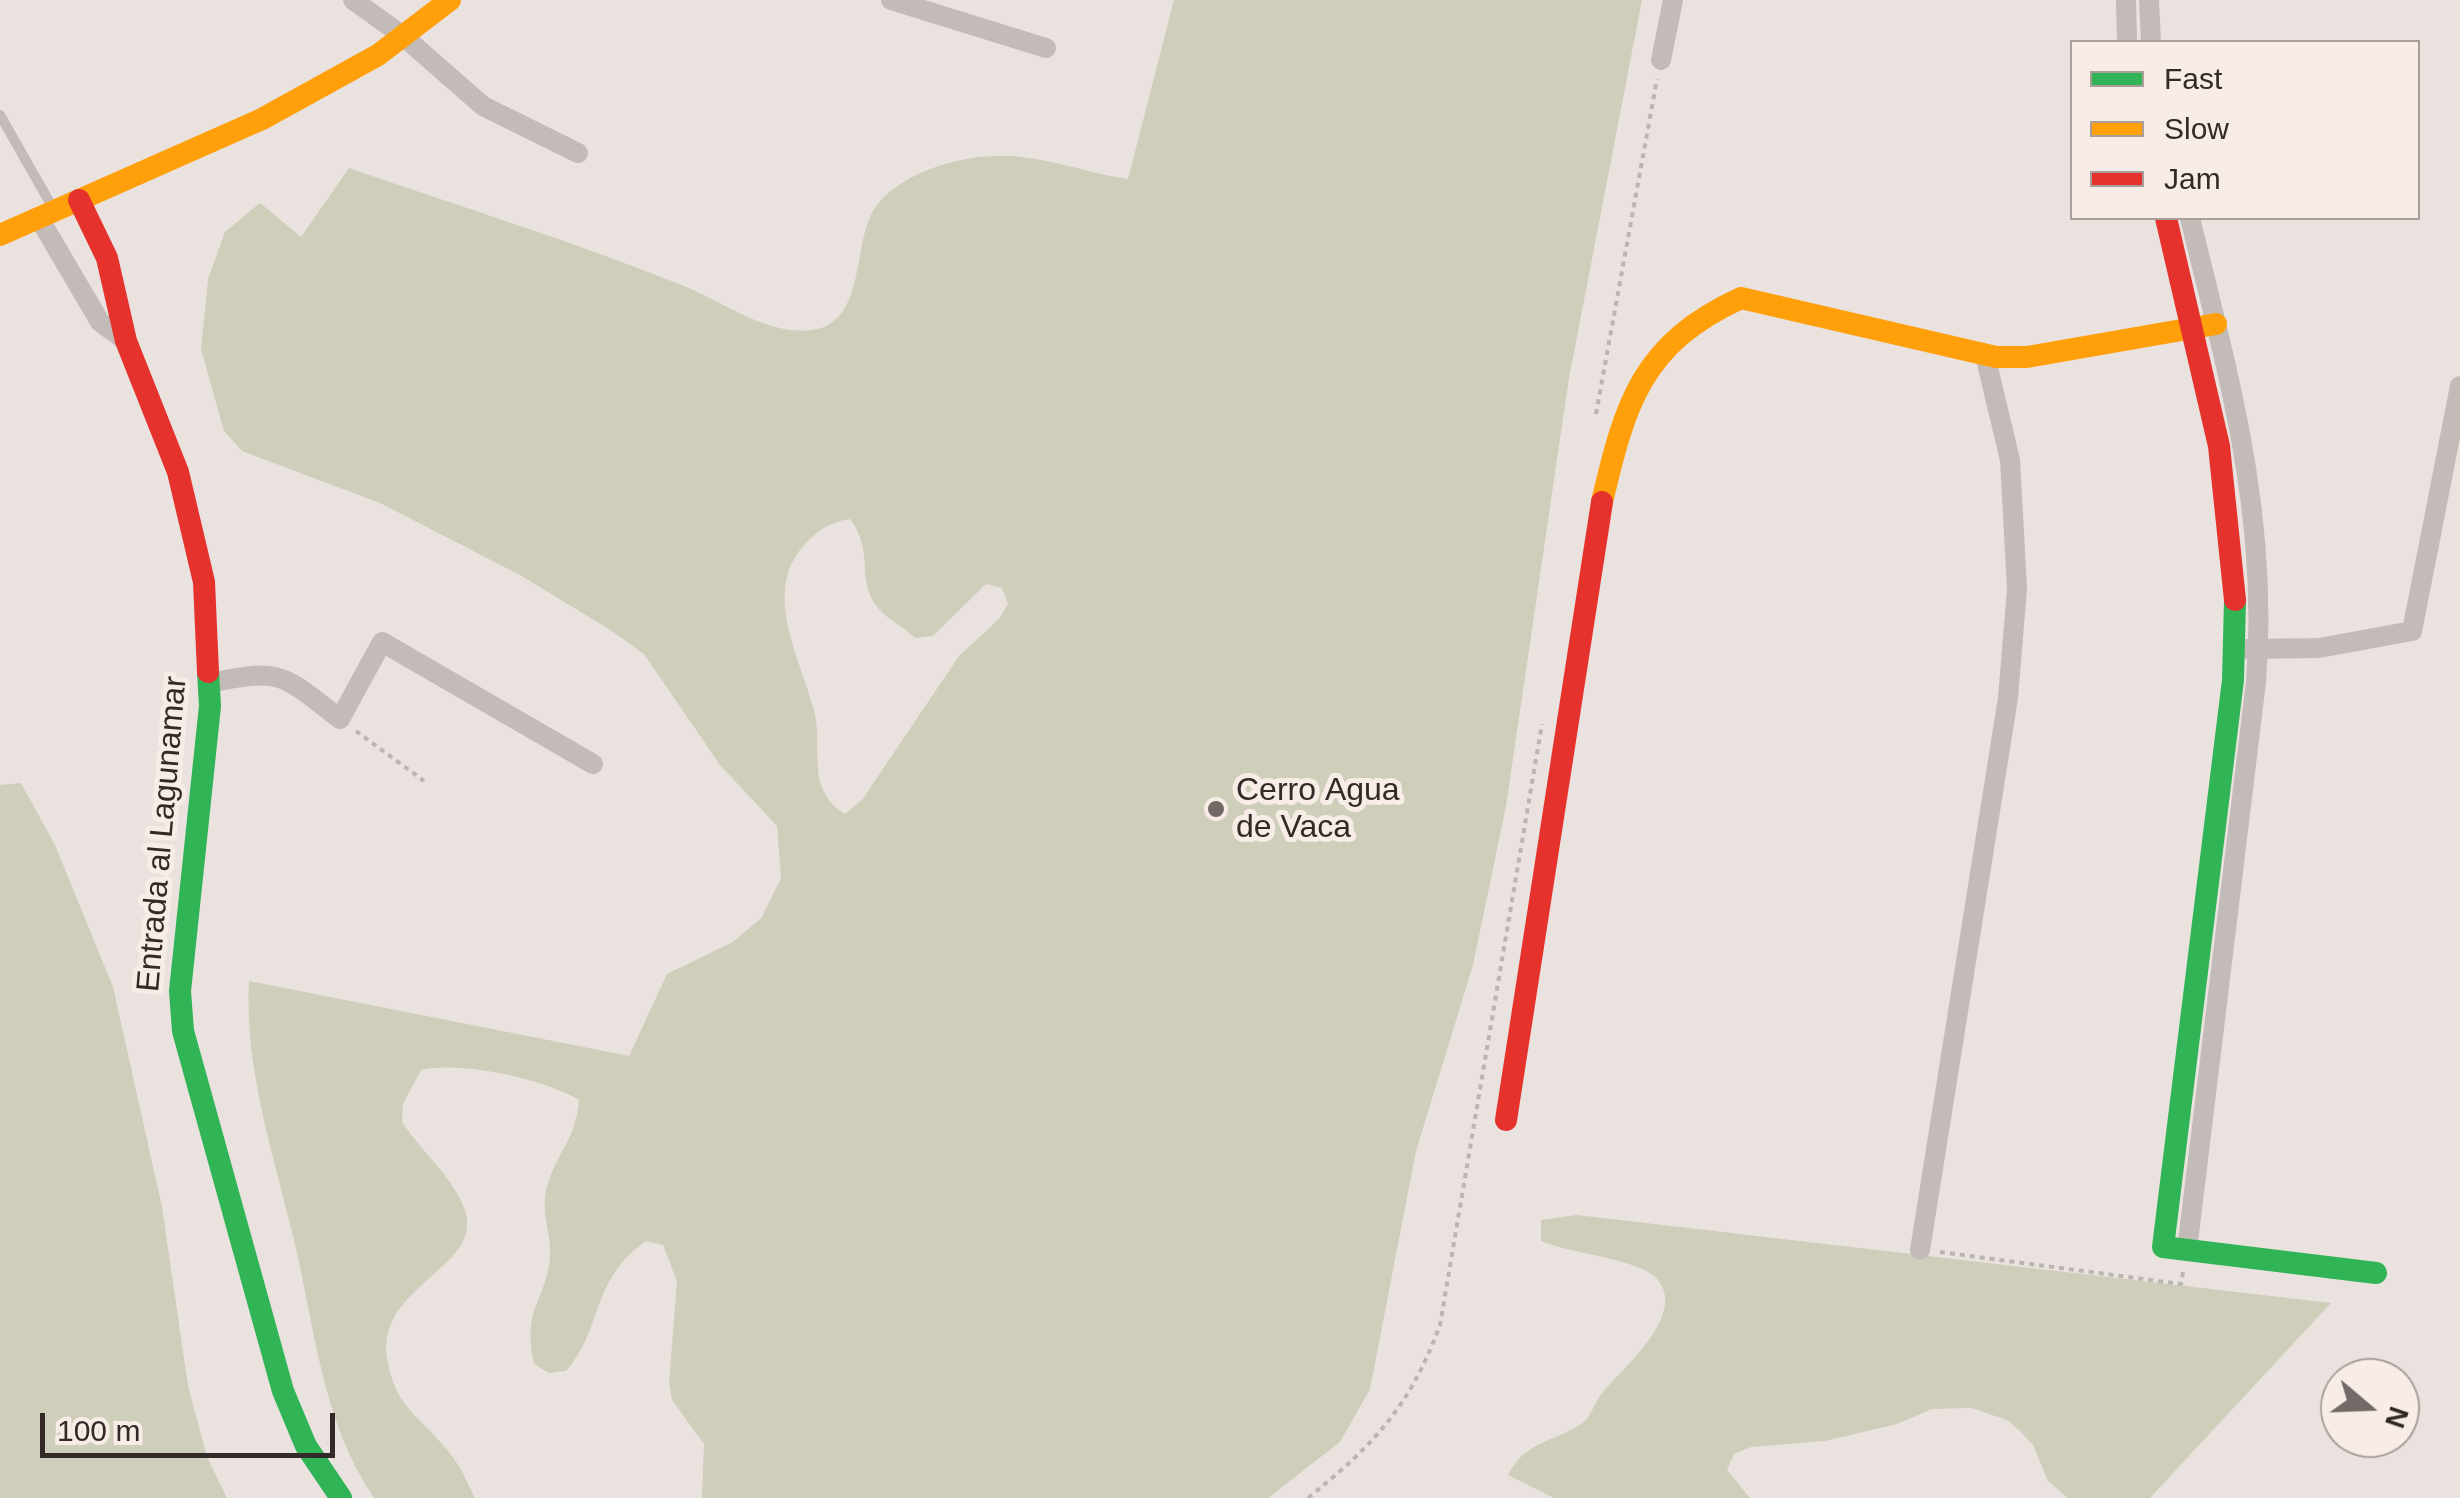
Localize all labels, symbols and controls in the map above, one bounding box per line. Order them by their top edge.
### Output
legend [2070,40,2420,220]
text: Fast [2164,62,2222,95]
text: Slow [2164,112,2229,145]
text: Jam [2164,162,2221,195]
street label: Entrada al Lagunamar [130,675,196,993]
place label: Cerro Agua de Vaca [1236,772,1400,847]
marker: Cerro Agua de Vaca [1205,798,1227,820]
north arrow [2320,1358,2420,1458]
scale bar [45,1393,340,1455]
text: N [2379,1403,2415,1432]
text: 100 m [57,1414,140,1447]

